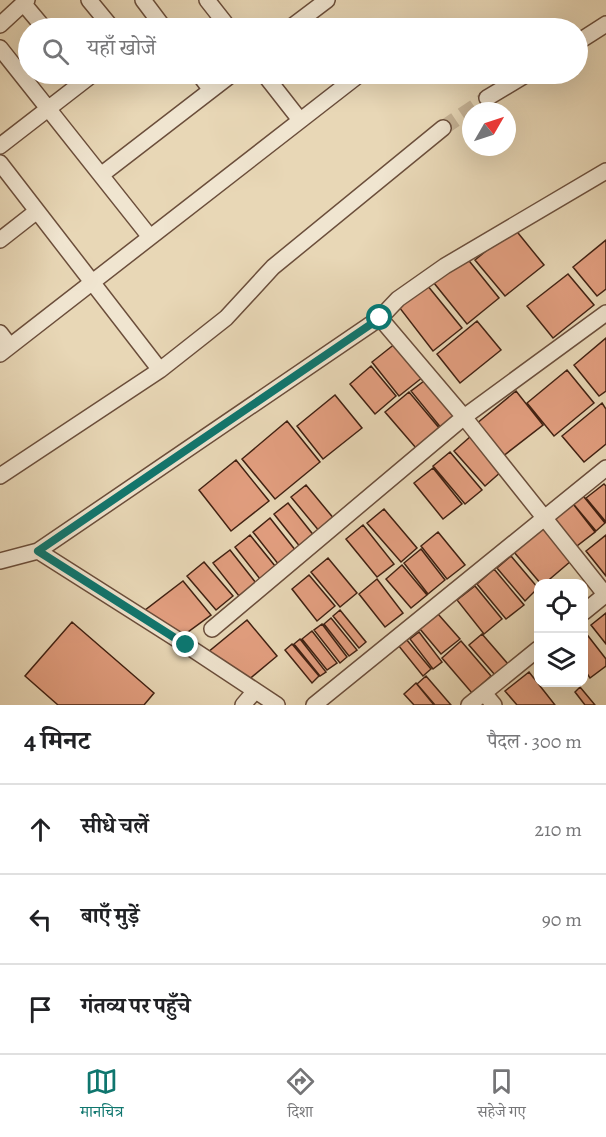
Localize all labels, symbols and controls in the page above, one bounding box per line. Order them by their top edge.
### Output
search box [18,18,588,84]
text: यहाँ खोजें [87,33,156,63]
icon: search [39,35,72,68]
north arrow [462,102,516,156]
route start [366,304,392,330]
map controls [534,579,588,687]
button: locate [534,579,588,633]
route end [172,631,198,657]
button: layers [534,633,588,687]
text: 4 मिनट [24,723,90,758]
text: पैदल · 300 m [487,728,582,755]
text: सीधे चलें [81,811,149,841]
icon: ahead [24,813,57,846]
text: 210 m [534,816,582,843]
text: बाएँ मुड़ें [81,901,139,931]
icon: left [24,903,57,936]
text: 90 m [542,906,582,933]
text: गंतव्य पर पहुँचे [81,991,190,1021]
icon: arrive [24,993,57,1026]
tab: मानचित्र [80,1065,124,1127]
tab: दिशा [284,1065,317,1127]
tab: सहेजे गए [477,1065,526,1127]

